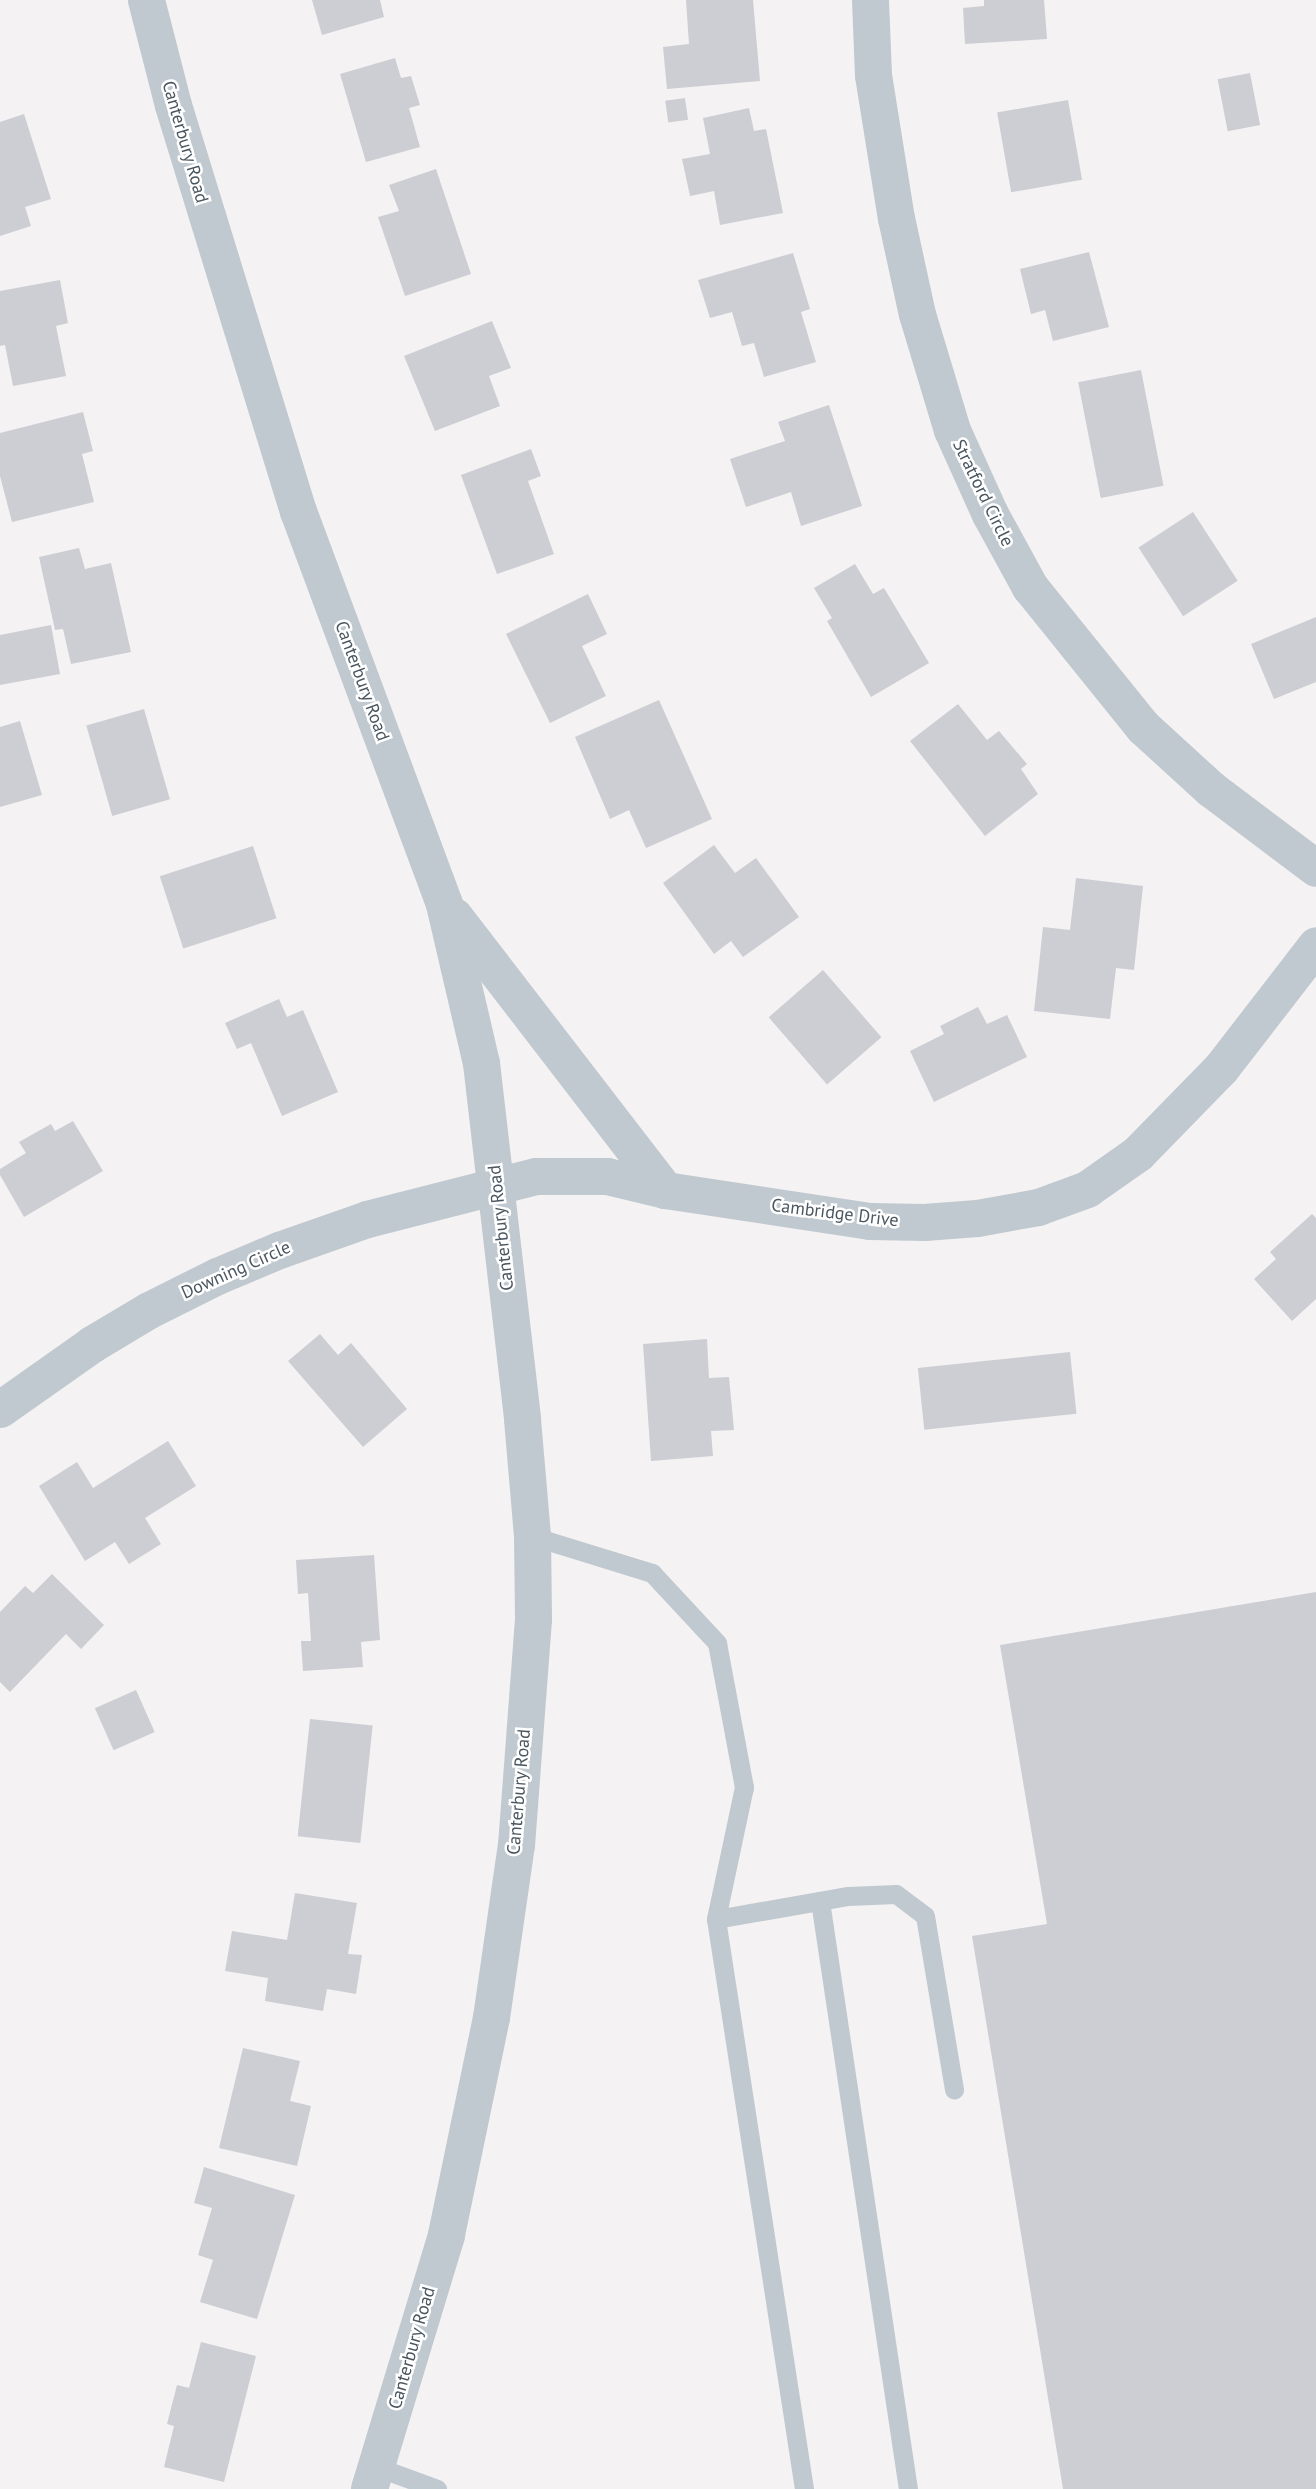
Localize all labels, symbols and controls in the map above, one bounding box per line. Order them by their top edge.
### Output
street label: Canterbury Road [157,78,213,206]
street label: Stratford Circle [948,436,1018,550]
street label: Canterbury Road [330,618,394,744]
street label: Canterbury Road [484,1164,518,1292]
street label: Cambridge Drive [770,1194,900,1232]
street label: Downing Circle [178,1236,294,1304]
street label: Canterbury Road [503,1728,535,1856]
street label: Canterbury Road [384,2284,440,2412]

